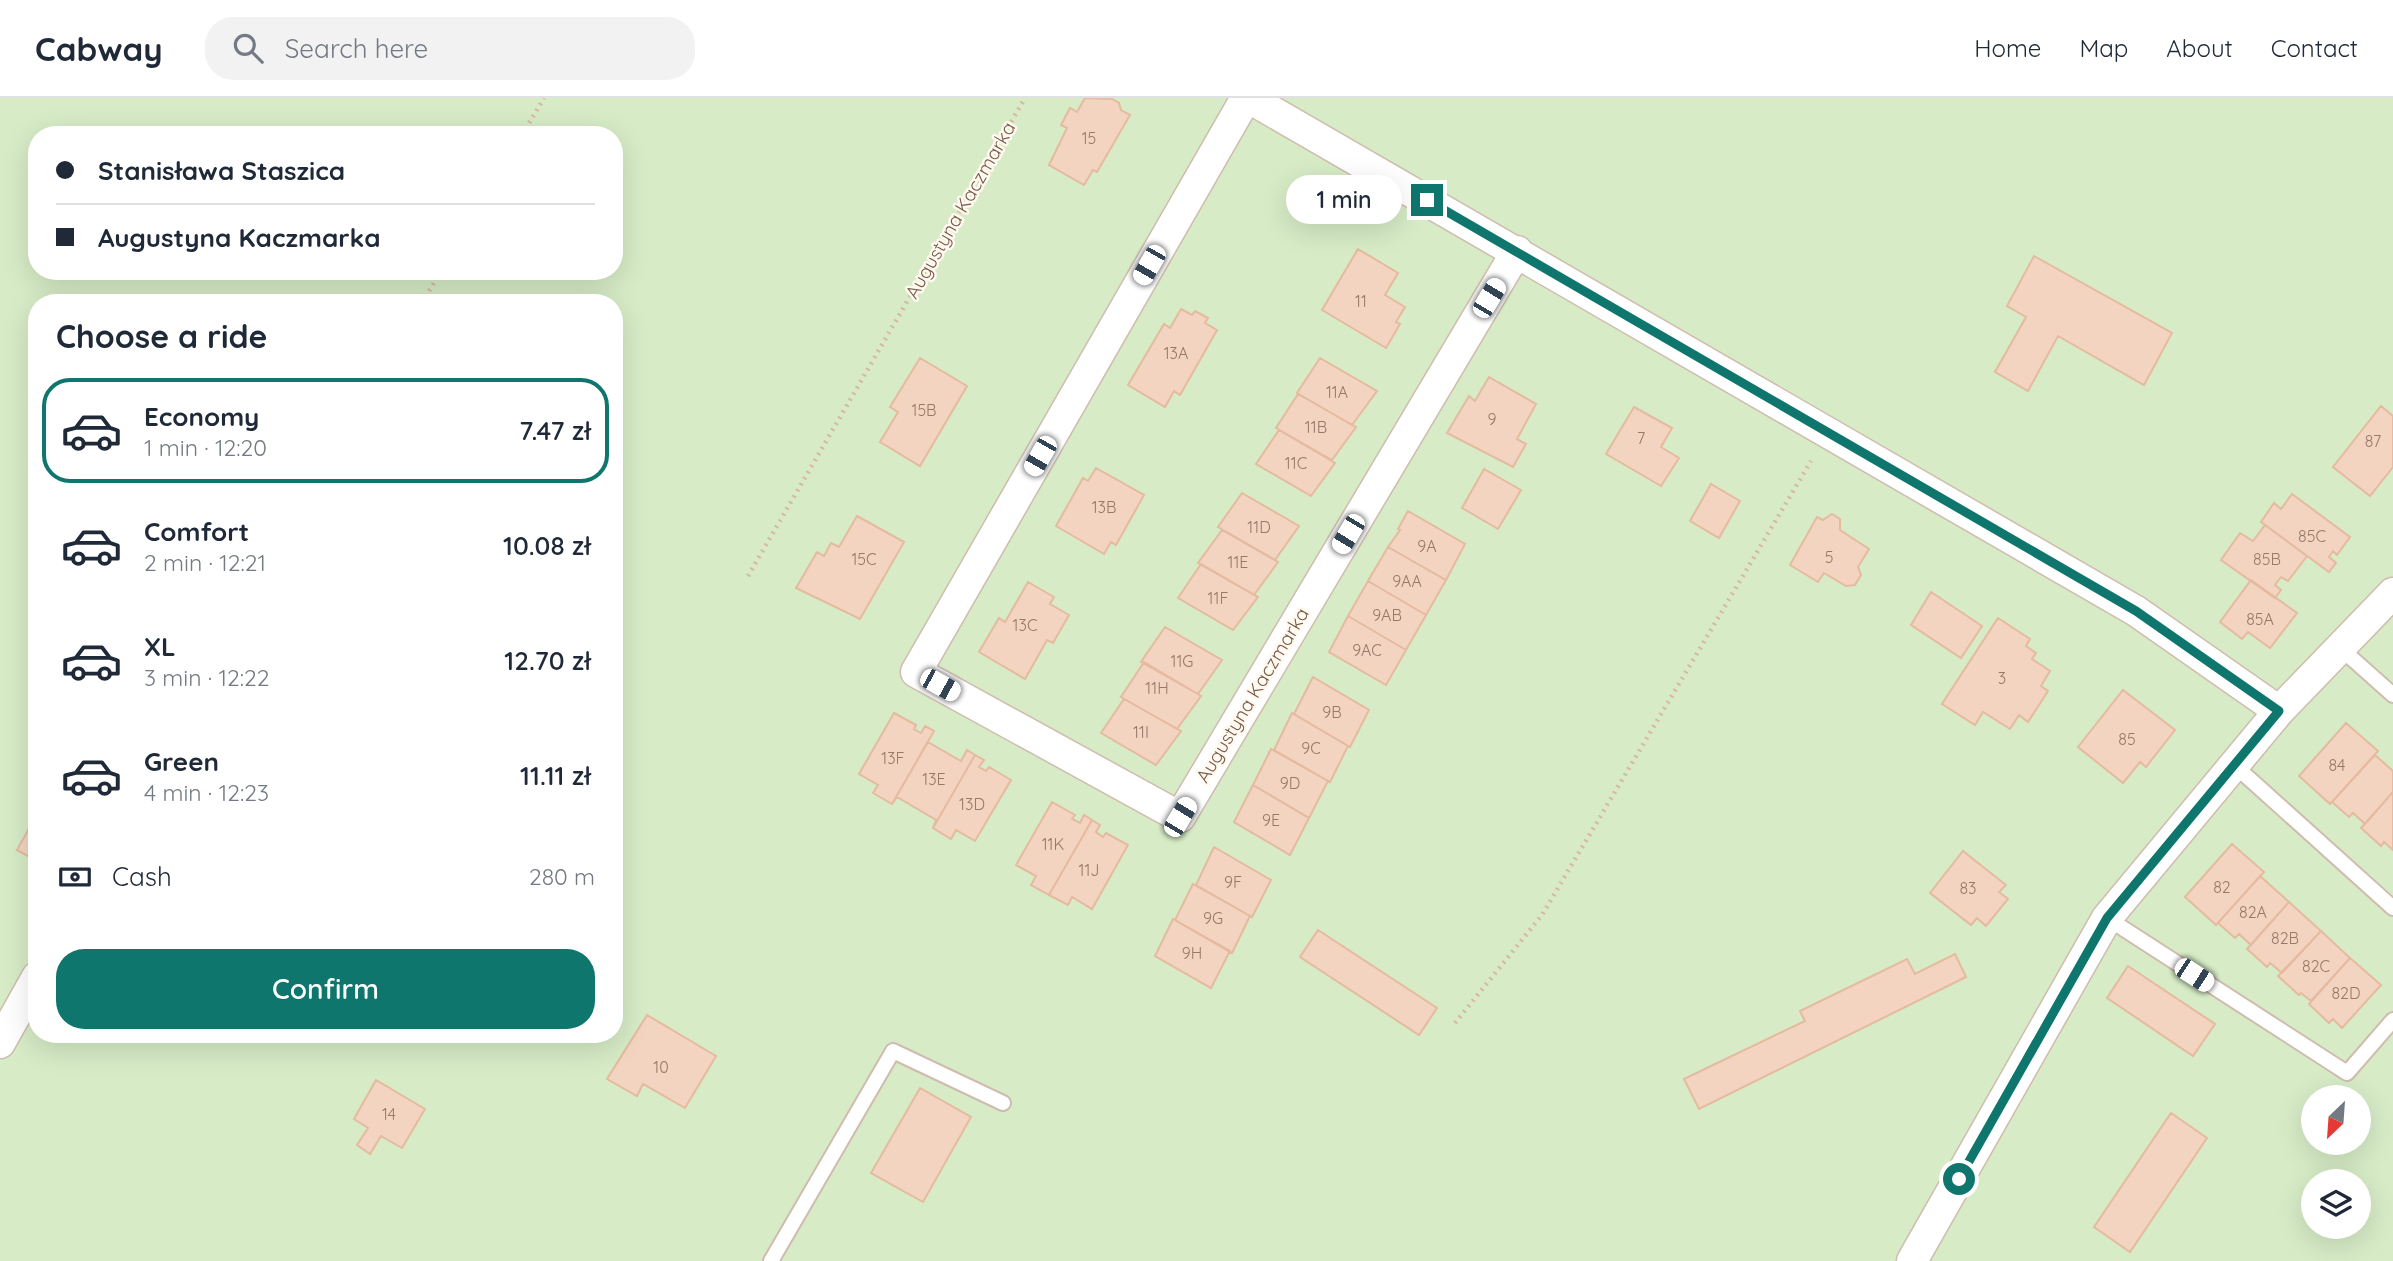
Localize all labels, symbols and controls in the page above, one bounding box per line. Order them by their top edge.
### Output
search box [205,17,695,80]
text: Cabway [35,28,163,69]
icon: search [229,29,267,67]
text: Search here [285,32,428,65]
text: Home [1974,33,2041,63]
text: Map [2079,33,2128,63]
text: About [2166,33,2233,63]
text: Contact [2271,33,2358,63]
street label: Augustyna Kaczmarka [900,117,1020,303]
house number: 15 [1082,128,1096,148]
text: Stanisława Staszica [98,154,345,187]
callout: 1 min [1287,176,1402,224]
route end [1411,184,1443,216]
text: 1 min [1316,185,1372,214]
text: Augustyna Kaczmarka [98,221,381,254]
car [1130,242,1169,288]
car [1470,275,1509,321]
house number: 11 [1355,291,1367,311]
text: Choose a ride [56,316,268,356]
house number: 13A [1164,343,1188,363]
house number: 11A [1326,382,1348,402]
icon: car [60,399,123,462]
text: Economy [144,400,259,433]
house number: 15B [911,400,937,420]
house number: 9 [1488,409,1497,429]
text: 7.47 zł [519,414,591,447]
house number: 11B [1305,417,1327,437]
house number: 7 [1637,428,1645,448]
house number: 87 [2365,431,2381,451]
text: 1 min · 12:20 [144,433,267,462]
car [1021,433,1060,479]
house number: 11C [1285,453,1307,473]
house number: 13B [1092,497,1116,517]
car [1329,511,1368,557]
icon: car [60,514,123,577]
text: Comfort [144,515,249,548]
house number: 11D [1247,517,1271,537]
house number: 85C [2298,526,2326,546]
text: 10.08 zł [503,529,591,562]
house number: 9A [1417,536,1437,556]
house number: 5 [1825,547,1833,567]
text: 2 min · 12:21 [144,548,266,577]
house number: 15C [851,549,877,569]
house number: 85B [2253,549,2281,569]
house number: 11E [1228,552,1248,572]
house number: 9AA [1392,571,1422,591]
house number: 11F [1208,588,1228,608]
street label: Augustyna Kaczmarka [1190,603,1314,787]
house number: 9AB [1372,605,1402,625]
house number: 85A [2246,609,2274,629]
house number: 13C [1013,615,1037,635]
icon: car [60,629,123,692]
text: XL [144,630,176,663]
house number: 9AC [1352,640,1382,660]
text: 12.70 zł [504,644,591,677]
house number: 11G [1171,651,1193,671]
text: 3 min · 12:22 [144,663,270,692]
car [917,666,964,704]
house number: 3 [1998,668,2006,688]
house number: 11H [1145,678,1169,698]
house number: 9B [1322,702,1342,722]
house number: 11I [1133,722,1149,742]
house number: 85 [2118,729,2136,749]
house number: 9C [1301,738,1321,758]
icon: car [60,744,123,807]
text: Green [144,745,219,778]
house number: 13F [881,748,905,768]
house number: 84 [2328,755,2346,775]
text: 11.11 zł [520,759,591,792]
house number: 13E [922,769,946,789]
house number: 9D [1280,773,1300,793]
text: 4 min · 12:23 [144,778,269,807]
house number: 13D [959,794,985,814]
car [1161,794,1200,840]
house number: 9E [1262,810,1280,830]
house number: 11K [1042,834,1065,854]
icon: cash [56,858,94,896]
text: Cash [112,860,172,893]
house number: 11J [1079,860,1100,880]
text: 280 m [529,862,595,891]
house number: 9F [1224,872,1242,892]
house number: 82 [2213,877,2231,897]
house number: 83 [1959,878,1977,898]
house number: 82A [2239,902,2267,922]
house number: 9G [1203,908,1223,928]
house number: 82B [2271,928,2299,948]
house number: 9H [1182,943,1202,963]
button: Confirm [56,949,595,1029]
car [2171,955,2218,995]
house number: 82C [2302,956,2330,976]
house number: 82D [2331,983,2361,1003]
house number: 10 [653,1057,669,1077]
north arrow [2301,1085,2371,1155]
map controls [2301,1085,2371,1239]
house number: 14 [382,1104,396,1124]
route start [1943,1163,1975,1195]
button: layers [2301,1169,2371,1239]

